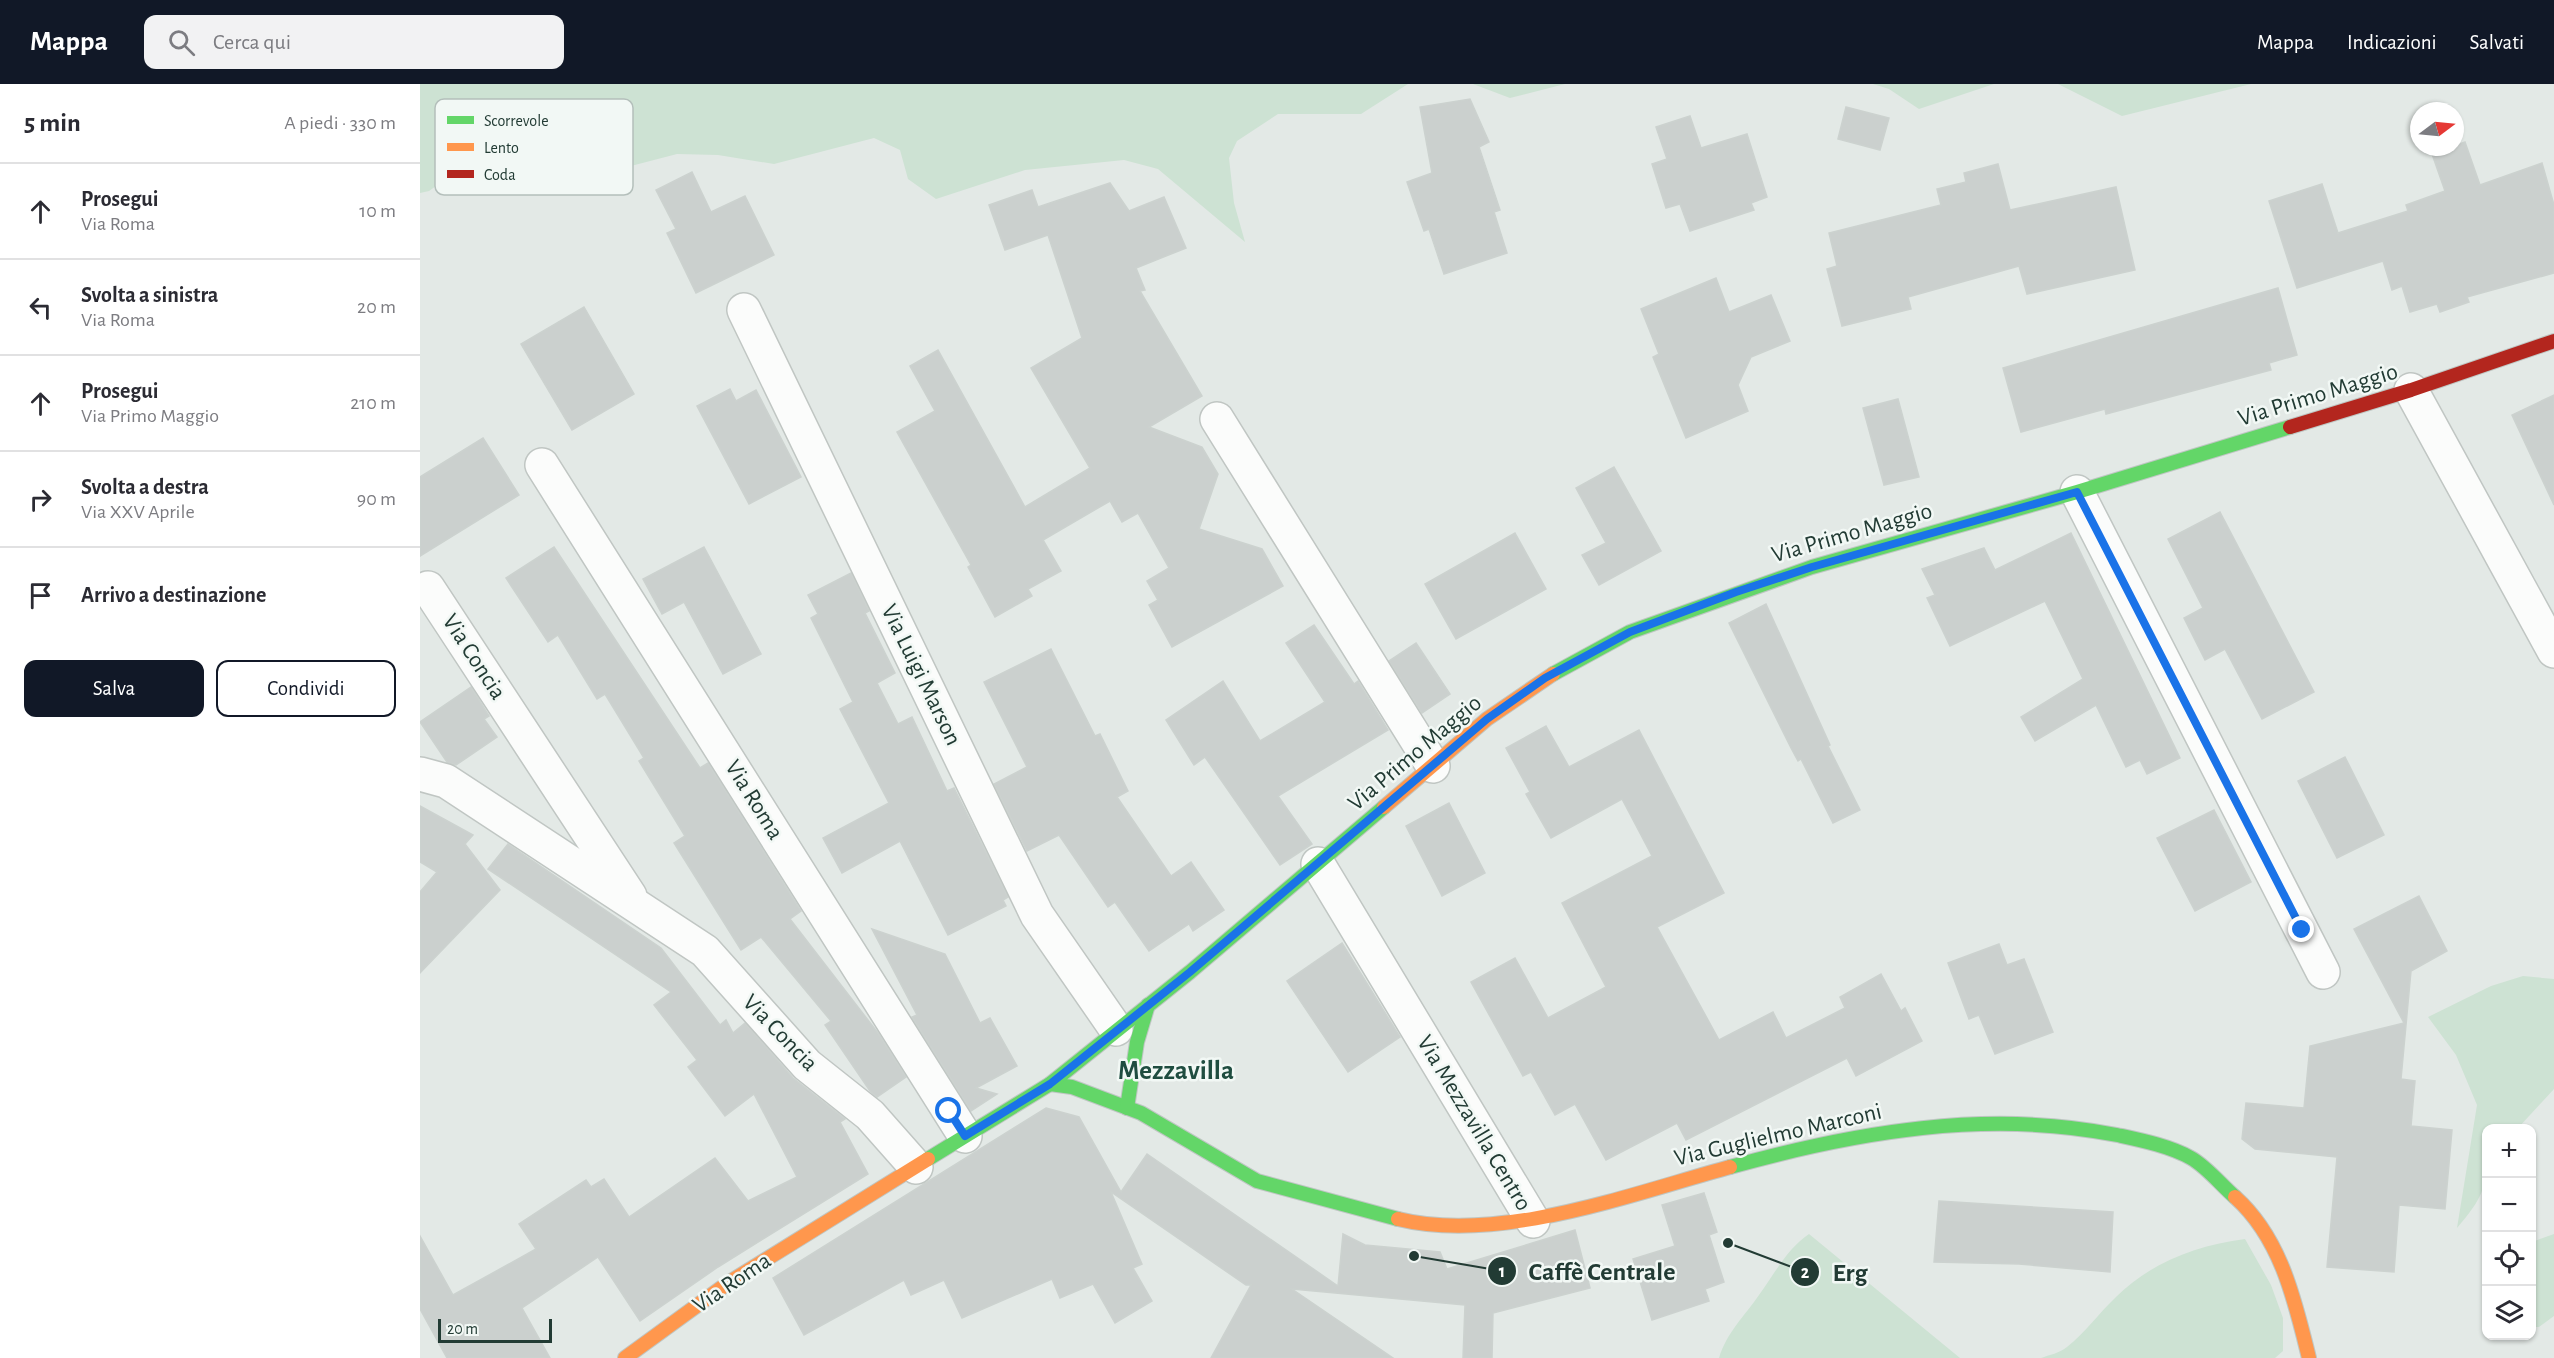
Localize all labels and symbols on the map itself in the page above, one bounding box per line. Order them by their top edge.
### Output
legend [435,99,633,195]
north arrow [2410,102,2464,156]
text: Scorrevole [484,113,549,129]
text: Lento [484,140,519,156]
text: Coda [484,167,516,183]
street label: Via Primo Maggio [2235,359,2401,431]
street label: Via Primo Maggio [1769,499,1935,567]
street label: Via Luigi Marson [876,601,966,749]
street label: Via Concia [438,610,510,704]
street label: Via Primo Maggio [1344,691,1486,815]
street label: Via Roma [720,756,788,844]
route end [2288,916,2314,942]
street label: Via Concia [738,990,822,1076]
street label: Via Mezzavilla Centro [1412,1031,1536,1215]
district label: Mezzavilla [1118,1057,1234,1084]
route start [935,1097,961,1123]
street label: Via Guglielmo Marconi [1672,1099,1884,1171]
street label: Via Roma [689,1248,775,1318]
callout: Caffè Centrale [1487,1249,1688,1293]
callout: Erg [1790,1250,1879,1294]
text: Caffè Centrale [1529,1259,1675,1285]
text: Erg [1833,1260,1868,1286]
text: 1 [1499,1263,1505,1281]
text: 2 [1801,1264,1810,1282]
scale bar [438,1316,552,1344]

